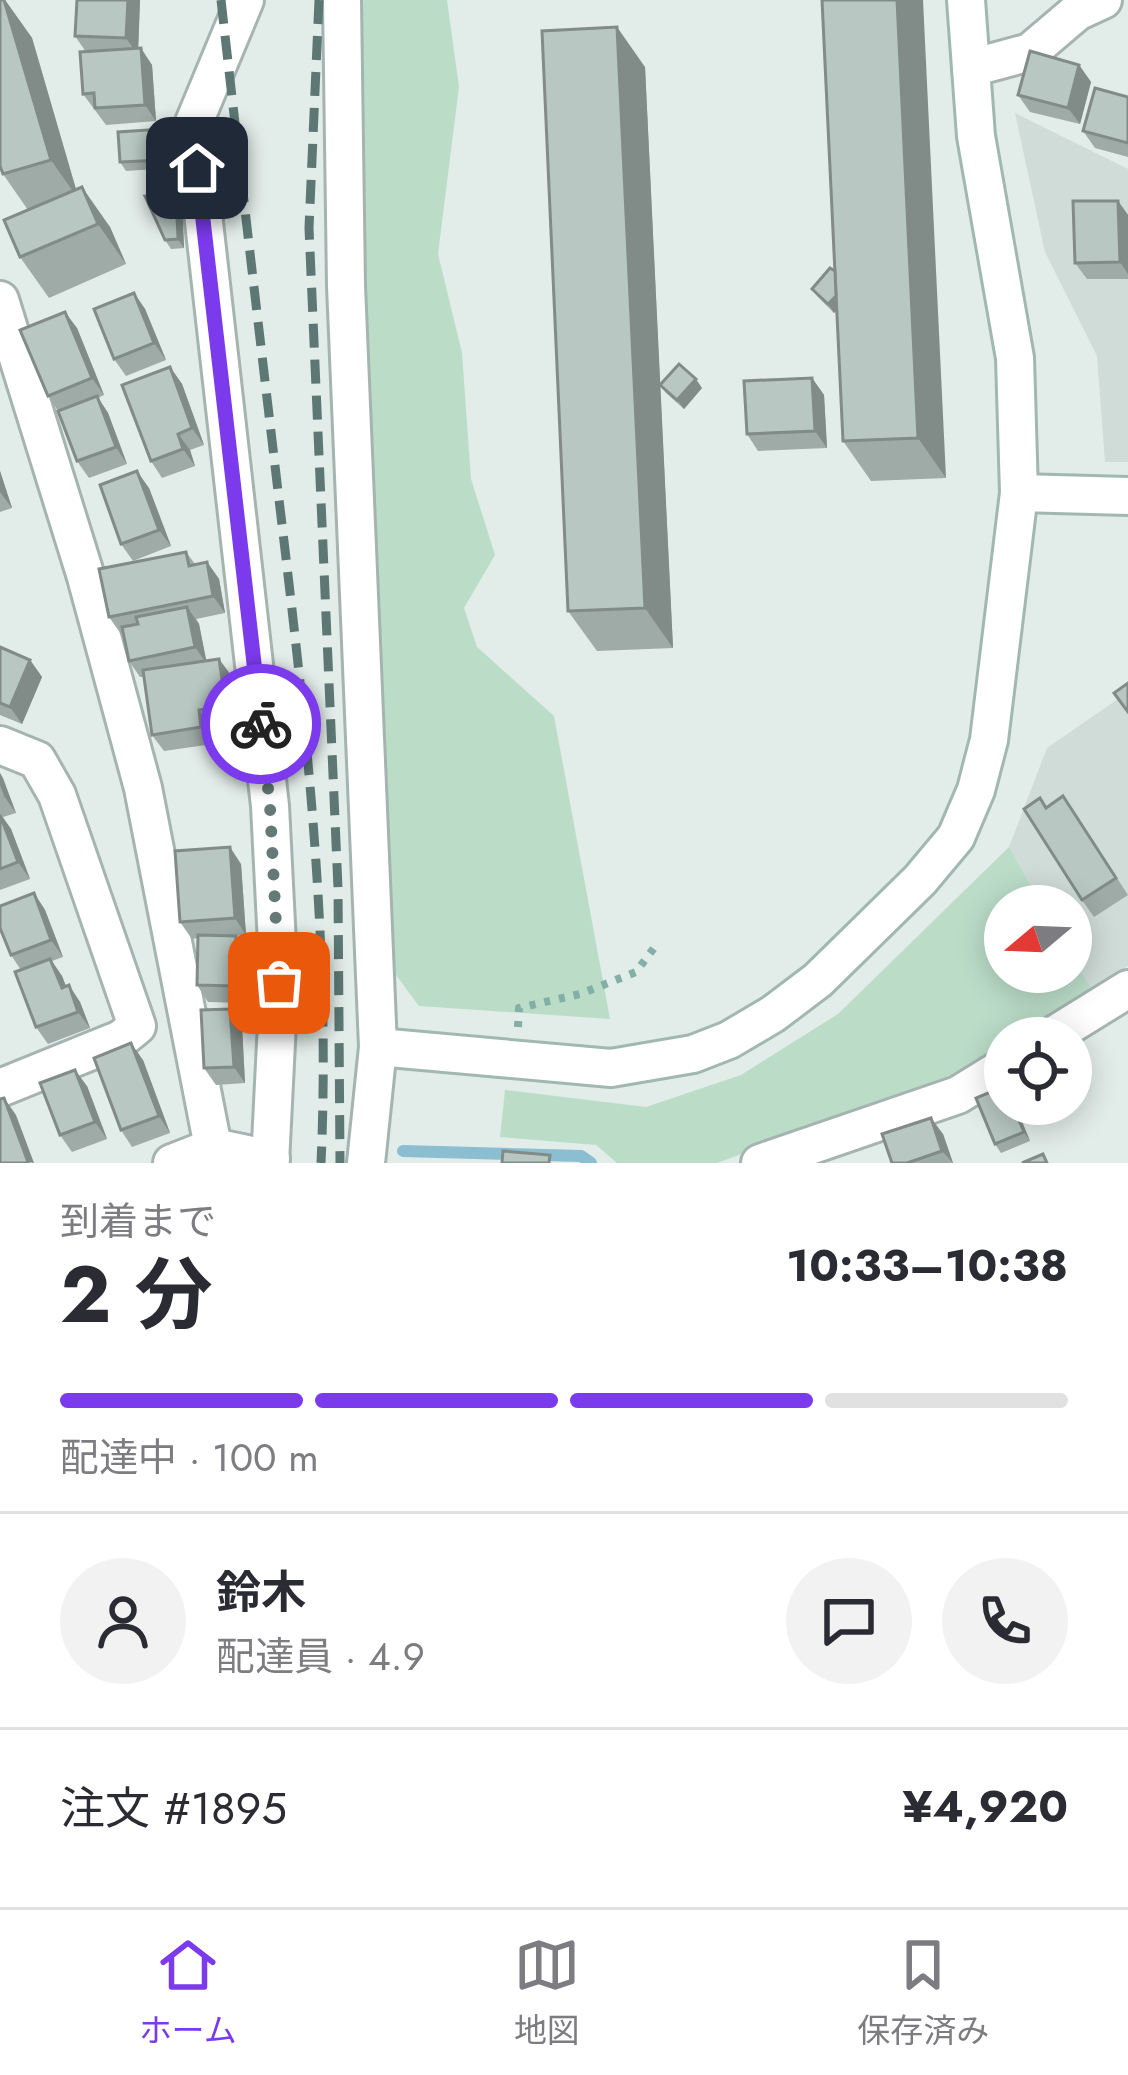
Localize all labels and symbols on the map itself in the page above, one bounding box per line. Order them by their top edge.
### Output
pin [146,117,248,219]
courier [201,664,321,784]
north arrow [984,885,1092,993]
pin [228,932,330,1034]

